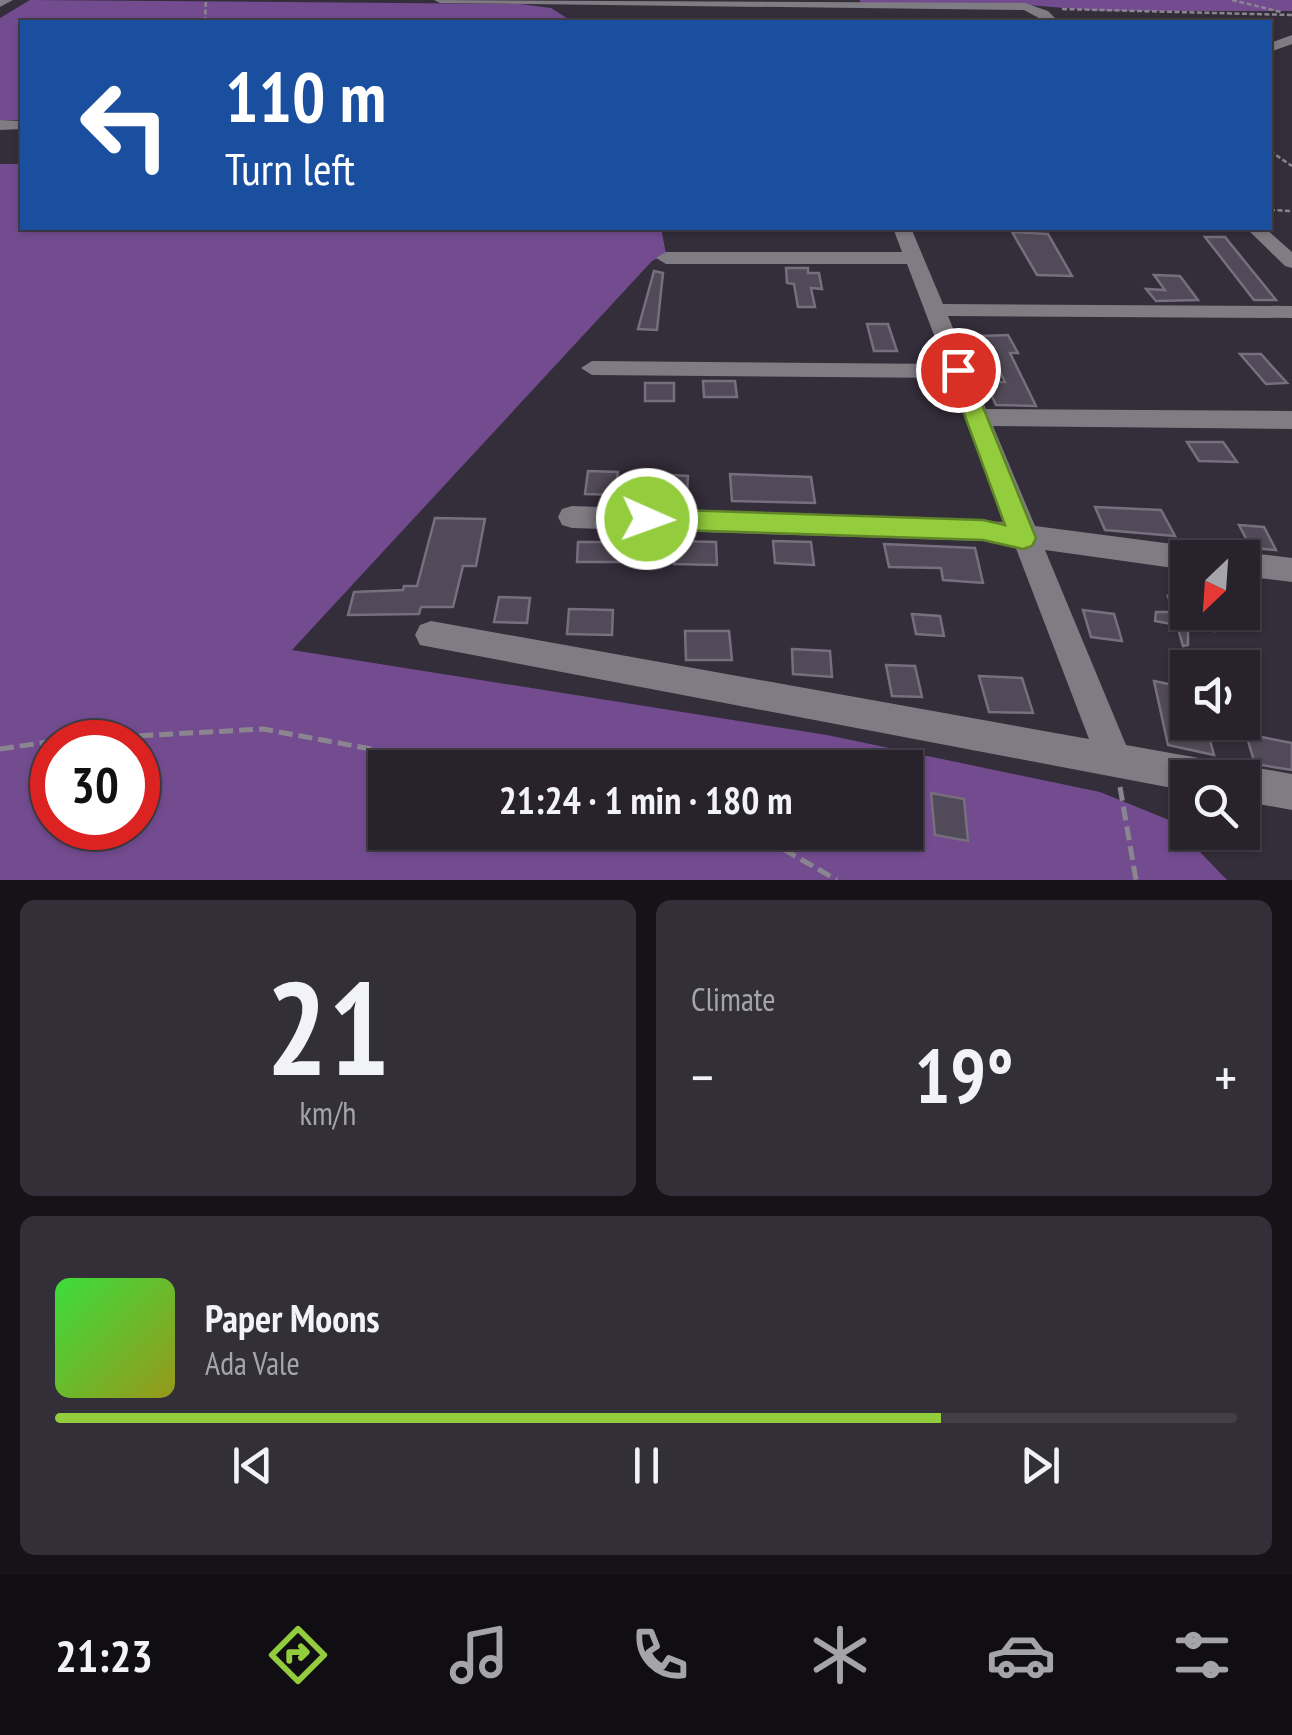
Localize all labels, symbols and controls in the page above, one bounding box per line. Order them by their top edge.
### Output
text: 110 m [225,51,386,141]
icon: left [60,60,190,190]
text: Turn left [225,139,355,197]
pin [916,328,1001,413]
icon: arrive [931,343,986,398]
position arrow [595,467,699,571]
north arrow [1170,540,1260,630]
map controls [1170,540,1260,850]
button: sound [1170,650,1260,740]
speed limit sign: 30 [30,720,160,850]
button: search [1170,760,1260,850]
text: 21:24 · 1 min · 180 m [499,775,792,824]
text: 21 [266,943,390,1111]
text: Climate [691,978,775,1020]
text: 19° [914,1027,1014,1124]
text: − [691,1041,714,1112]
text: + [1214,1041,1237,1112]
text: km/h [300,1092,356,1134]
text: Paper Moons [205,1293,380,1342]
text: Ada Vale [205,1342,300,1384]
icon: previous [225,1438,280,1493]
icon: pause [619,1438,674,1493]
icon: next [1013,1438,1068,1493]
icon: directions [263,1620,333,1690]
icon: music [444,1620,514,1690]
icon: phone [625,1620,695,1690]
icon: climate [805,1620,875,1690]
icon: car [986,1620,1056,1690]
icon: filters [1167,1620,1237,1690]
text: 21:23 [55,1626,153,1684]

